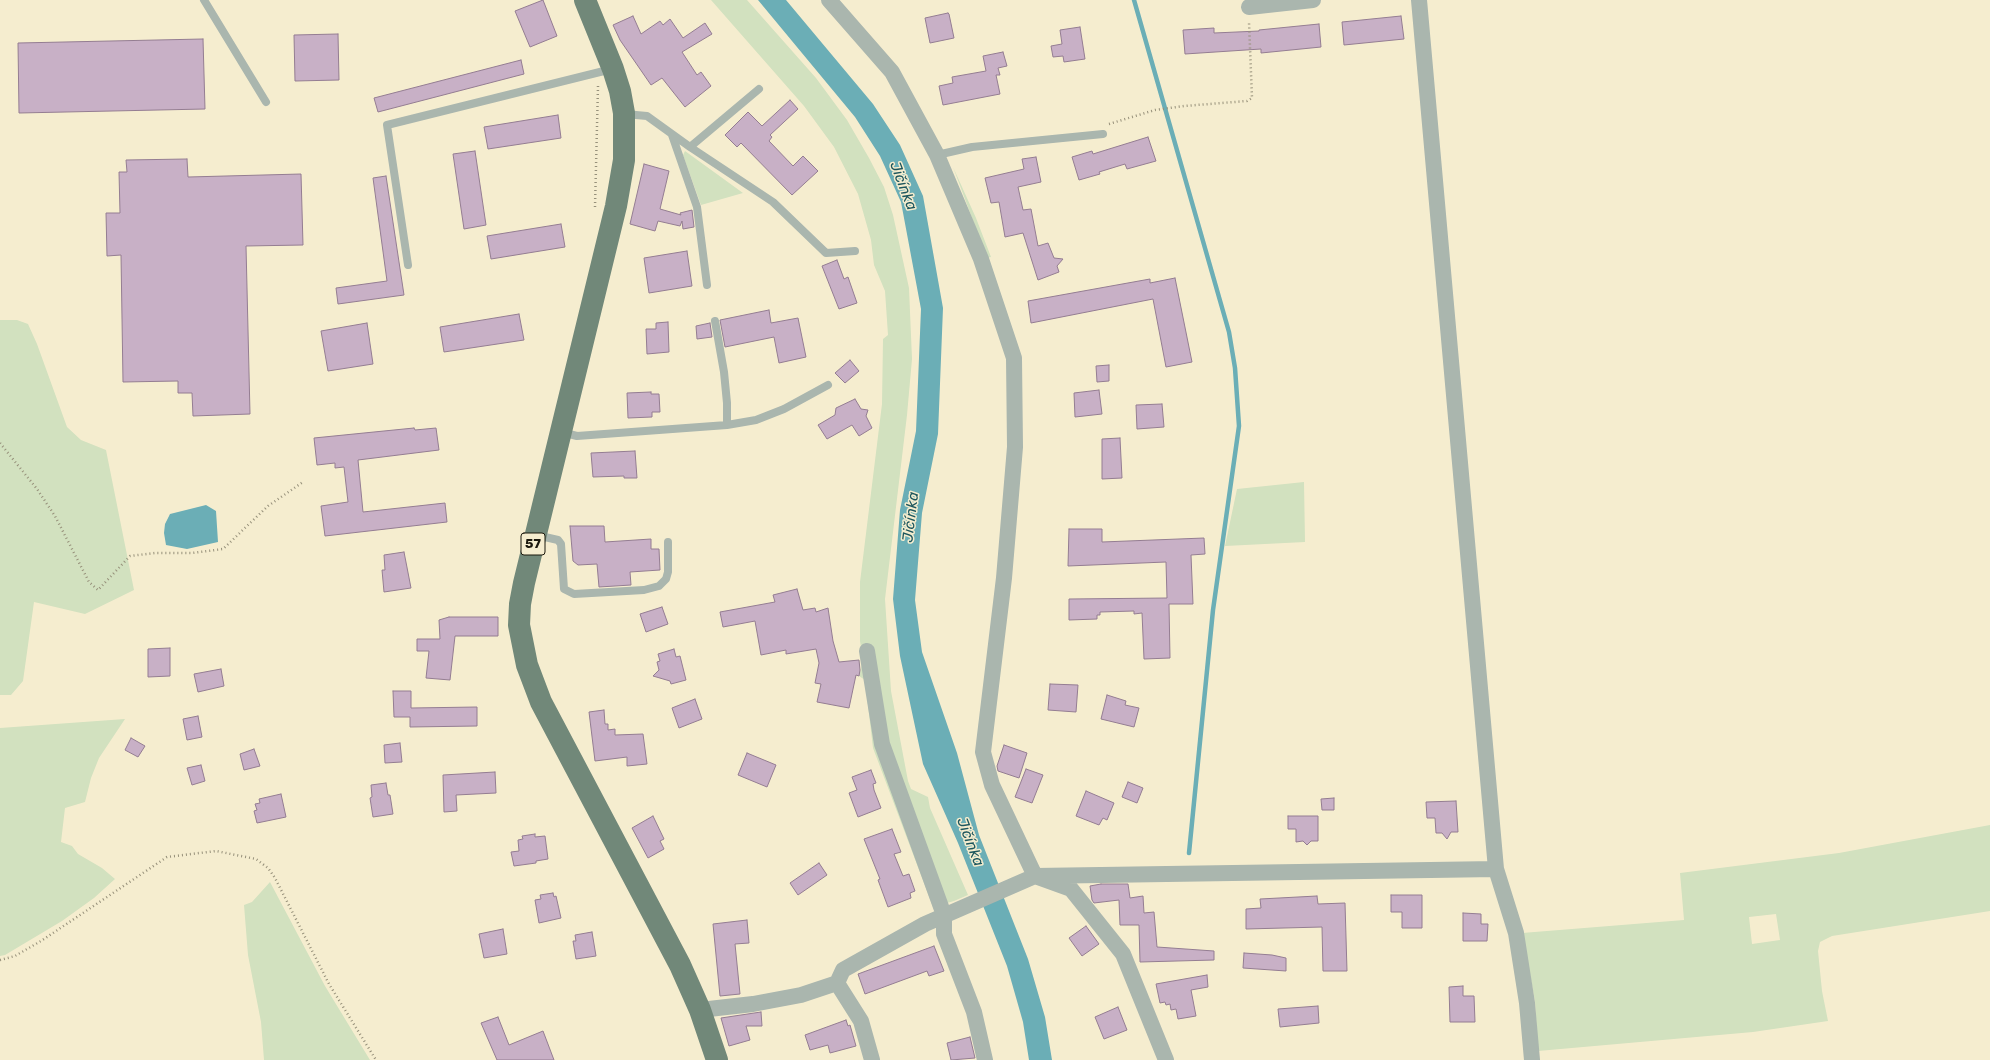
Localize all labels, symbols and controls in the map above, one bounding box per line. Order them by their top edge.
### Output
water label: Jičínka [886,159,920,213]
water label: Jičínka [899,491,923,543]
road number: 57 [521,533,545,555]
water label: Jičínka [953,815,987,869]

